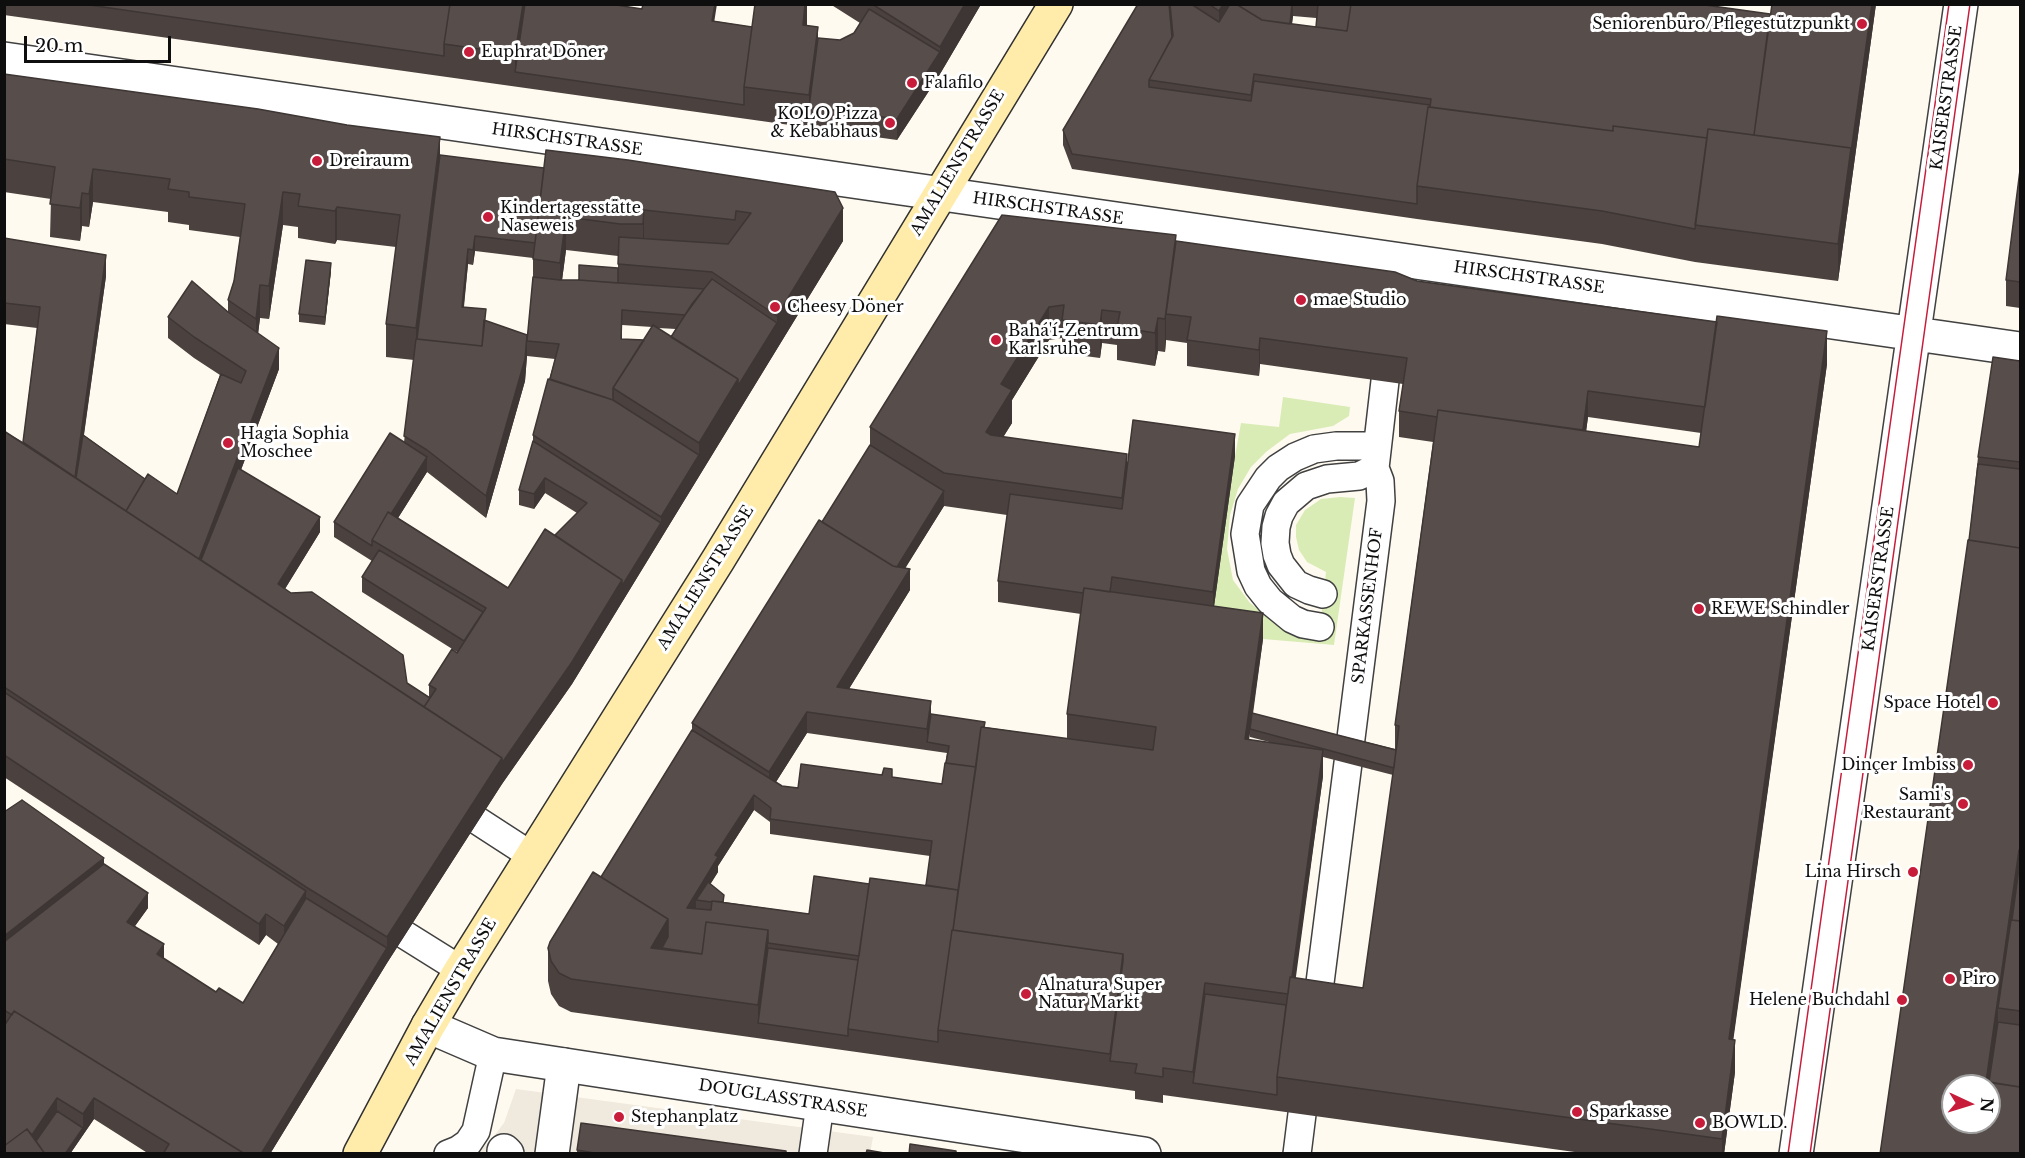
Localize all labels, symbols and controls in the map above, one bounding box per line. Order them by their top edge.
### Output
place label: Seniorenbüro/Pflegestützpunkt [1592,14,1850,34]
marker: Seniorenbüro/Pflegestützpunkt [1855,17,1869,31]
scale bar [27,24,174,62]
street label: KAISERSTRASSE [1927,24,1967,172]
text: 20 m [35,35,83,57]
place label: Euphrat Döner [481,42,605,62]
marker: Euphrat Döner [462,45,476,59]
place label: Falafilo [924,73,983,93]
marker: Falafilo [905,76,919,90]
street label: AMALIENSTRASSE [907,87,1009,239]
place label: KOLO Pizza & Kebabhaus [770,104,878,142]
marker: KOLO Pizza & Kebabhaus [883,116,897,130]
street label: HIRSCHSTRASSE [490,120,644,160]
place label: Dreiraum [329,151,410,171]
marker: Dreiraum [310,154,324,168]
street label: HIRSCHSTRASSE [971,189,1125,229]
place label: Kindertagesstätte Naseweis [500,198,641,236]
marker: Kindertagesstätte Naseweis [481,210,495,224]
street label: HIRSCHSTRASSE [1452,258,1606,298]
place label: mae Studio [1313,290,1407,310]
marker: mae Studio [1294,293,1308,307]
place label: Cheesy Döner [787,297,904,317]
marker: Cheesy Döner [768,300,782,314]
place label: Bahá'í-Zentrum Karlsruhe [1008,321,1139,359]
marker: Bahá'í-Zentrum Karlsruhe [989,333,1003,347]
place label: Hagia Sophia Moschee [240,424,349,462]
marker: Hagia Sophia Moschee [221,436,235,450]
street label: AMALIENSTRASSE [654,502,758,654]
street label: KAISERSTRASSE [1859,505,1899,653]
street label: SPARKASSENHOF [1349,527,1387,685]
place label: REWE Schindler [1711,599,1849,619]
marker: REWE Schindler [1692,602,1706,616]
place label: Space Hotel [1883,693,1981,713]
marker: Space Hotel [1986,696,2000,710]
place label: Dinçer Imbiss [1841,755,1956,775]
marker: Dinçer Imbiss [1961,758,1975,772]
place label: Sami's Restaurant [1863,785,1951,823]
marker: Sami's Restaurant [1956,797,1970,811]
place label: Lina Hirsch [1805,862,1901,882]
marker: Lina Hirsch [1906,865,1920,879]
street label: AMALIENSTRASSE [401,915,501,1069]
place label: Piro [1962,969,1996,989]
marker: Piro [1943,972,1957,986]
place label: Alnatura Super Natur Markt [1038,975,1162,1013]
marker: Alnatura Super Natur Markt [1019,987,1033,1001]
place label: Helene Buchdahl [1749,990,1890,1010]
marker: Helene Buchdahl [1895,993,1909,1007]
north arrow [1941,1074,2001,1134]
street label: DOUGLASSTRASSE [697,1076,869,1122]
text: N [1976,1097,1997,1113]
place label: Sparkasse [1589,1102,1669,1122]
marker: Sparkasse [1570,1105,1584,1119]
place label: Stephanplatz [631,1107,738,1127]
marker: Stephanplatz [612,1110,626,1124]
place label: BOWLD. [1712,1113,1787,1133]
marker: BOWLD. [1693,1116,1707,1130]

